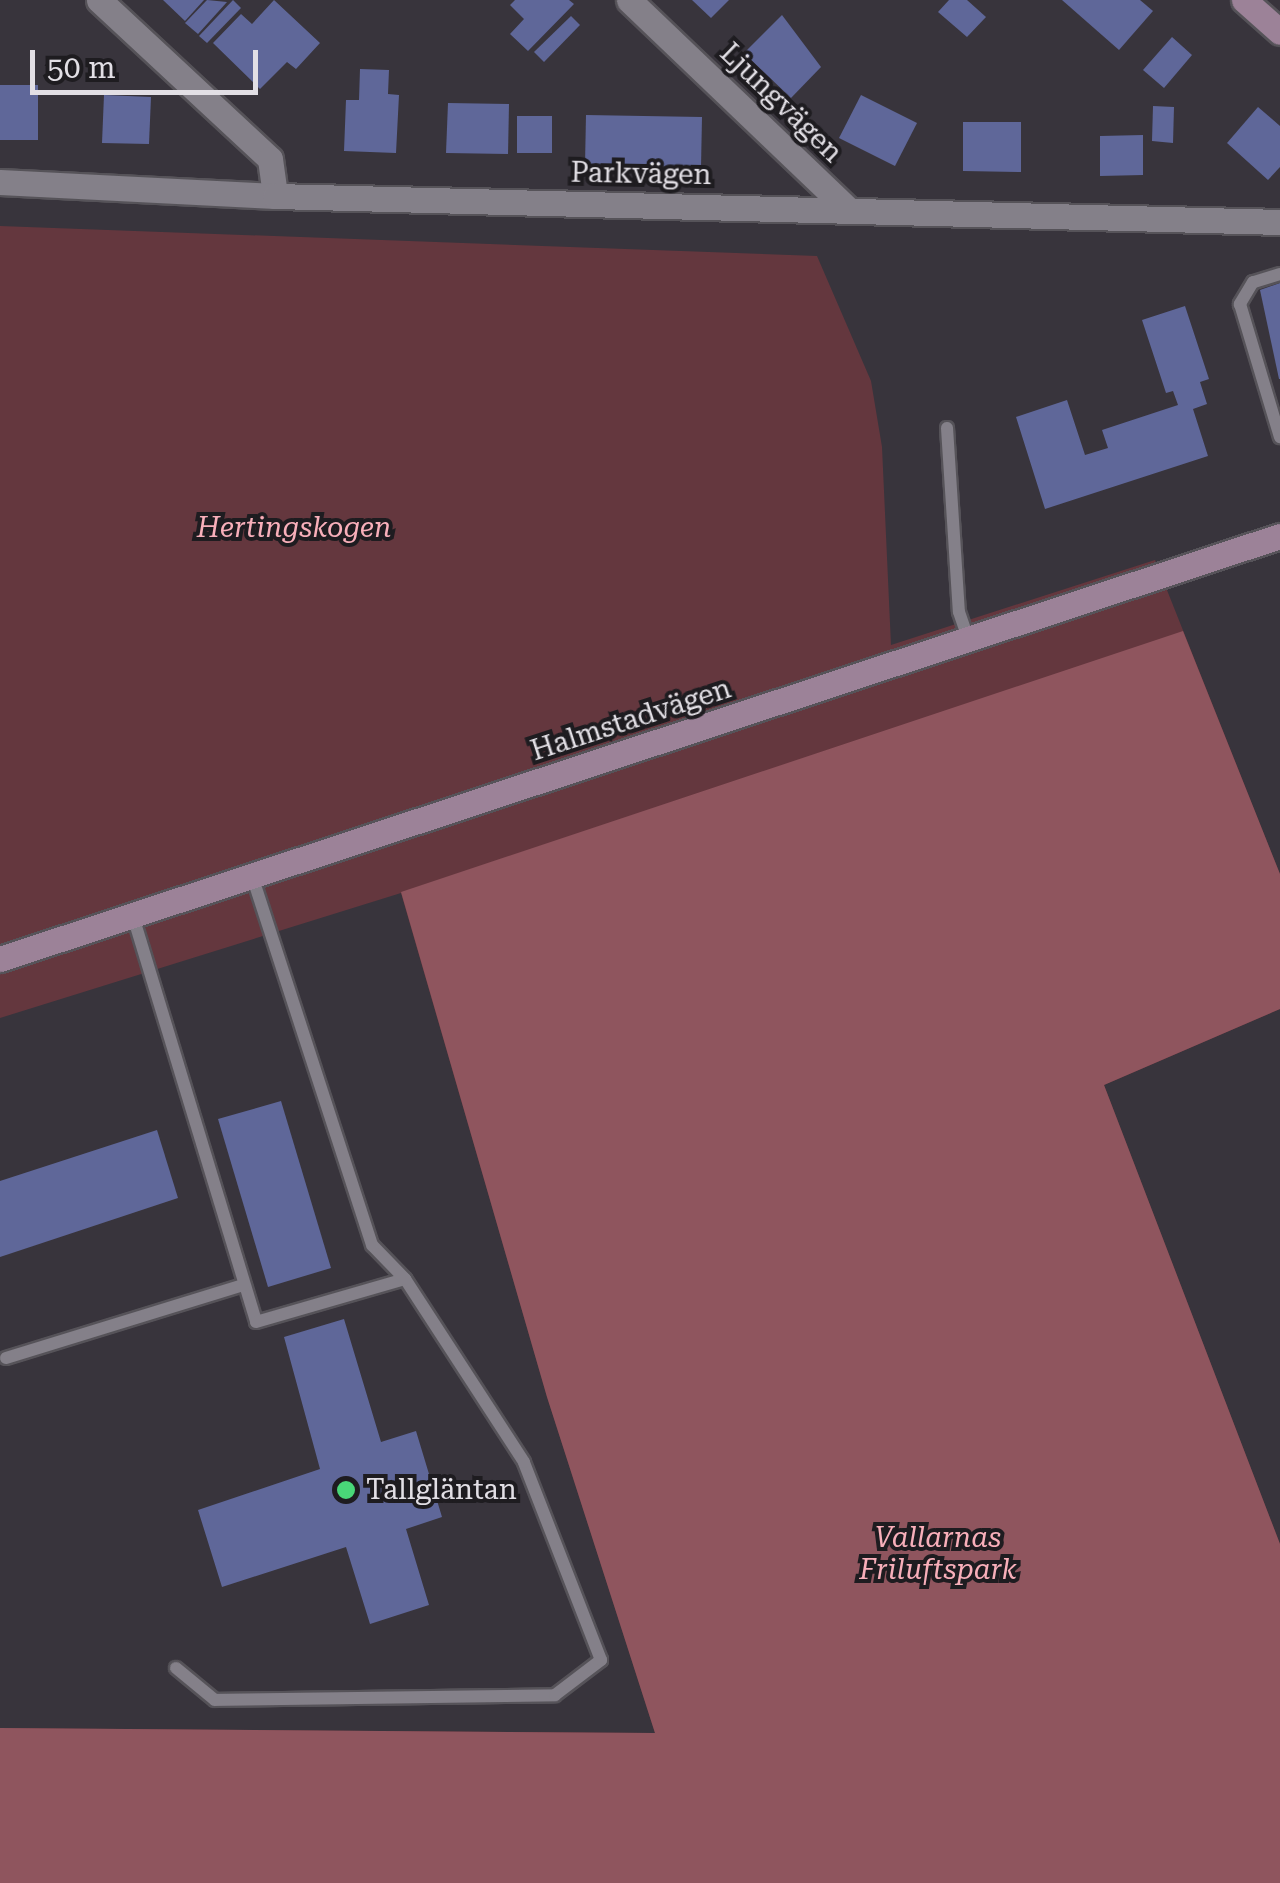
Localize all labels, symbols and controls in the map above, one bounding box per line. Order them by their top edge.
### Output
scale bar [35,30,262,92]
street label: Ljungvägen [713,36,849,170]
text: 50 m [47,50,116,85]
street label: Parkvägen [570,156,712,192]
park label: Hertingskogen [197,511,391,545]
street label: Halmstadvägen [527,672,735,768]
place label: Tallgläntan [366,1473,517,1507]
marker: Tallgläntan [335,1479,357,1501]
park label: Vallarnas Friluftspark [859,1521,1017,1587]

